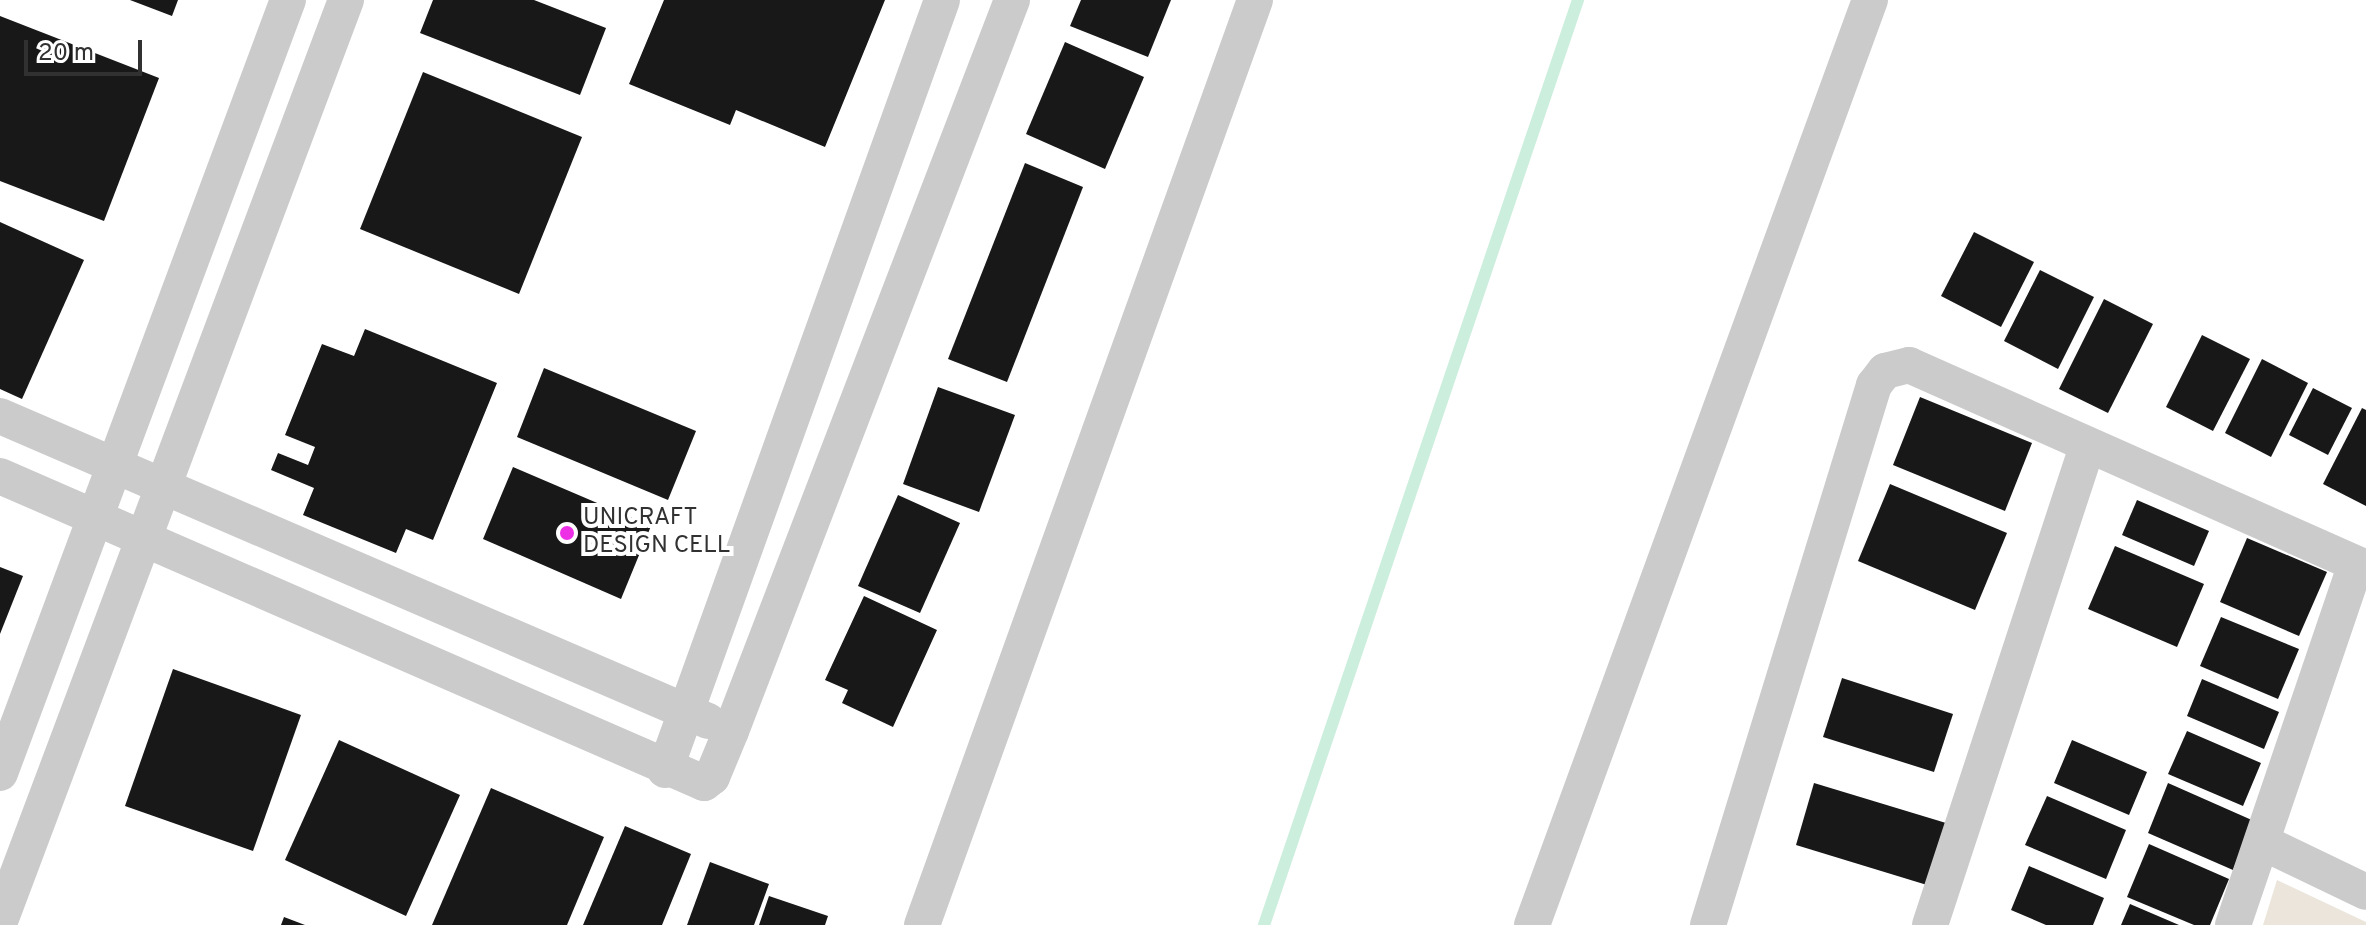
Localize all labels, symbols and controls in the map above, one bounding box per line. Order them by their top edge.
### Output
scale bar [28,24,146,74]
text: 20 m [38,39,94,69]
place label: UNICRAFT DESIGN CELL [583,505,730,561]
marker: UNICRAFT DESIGN CELL [558,524,576,542]

